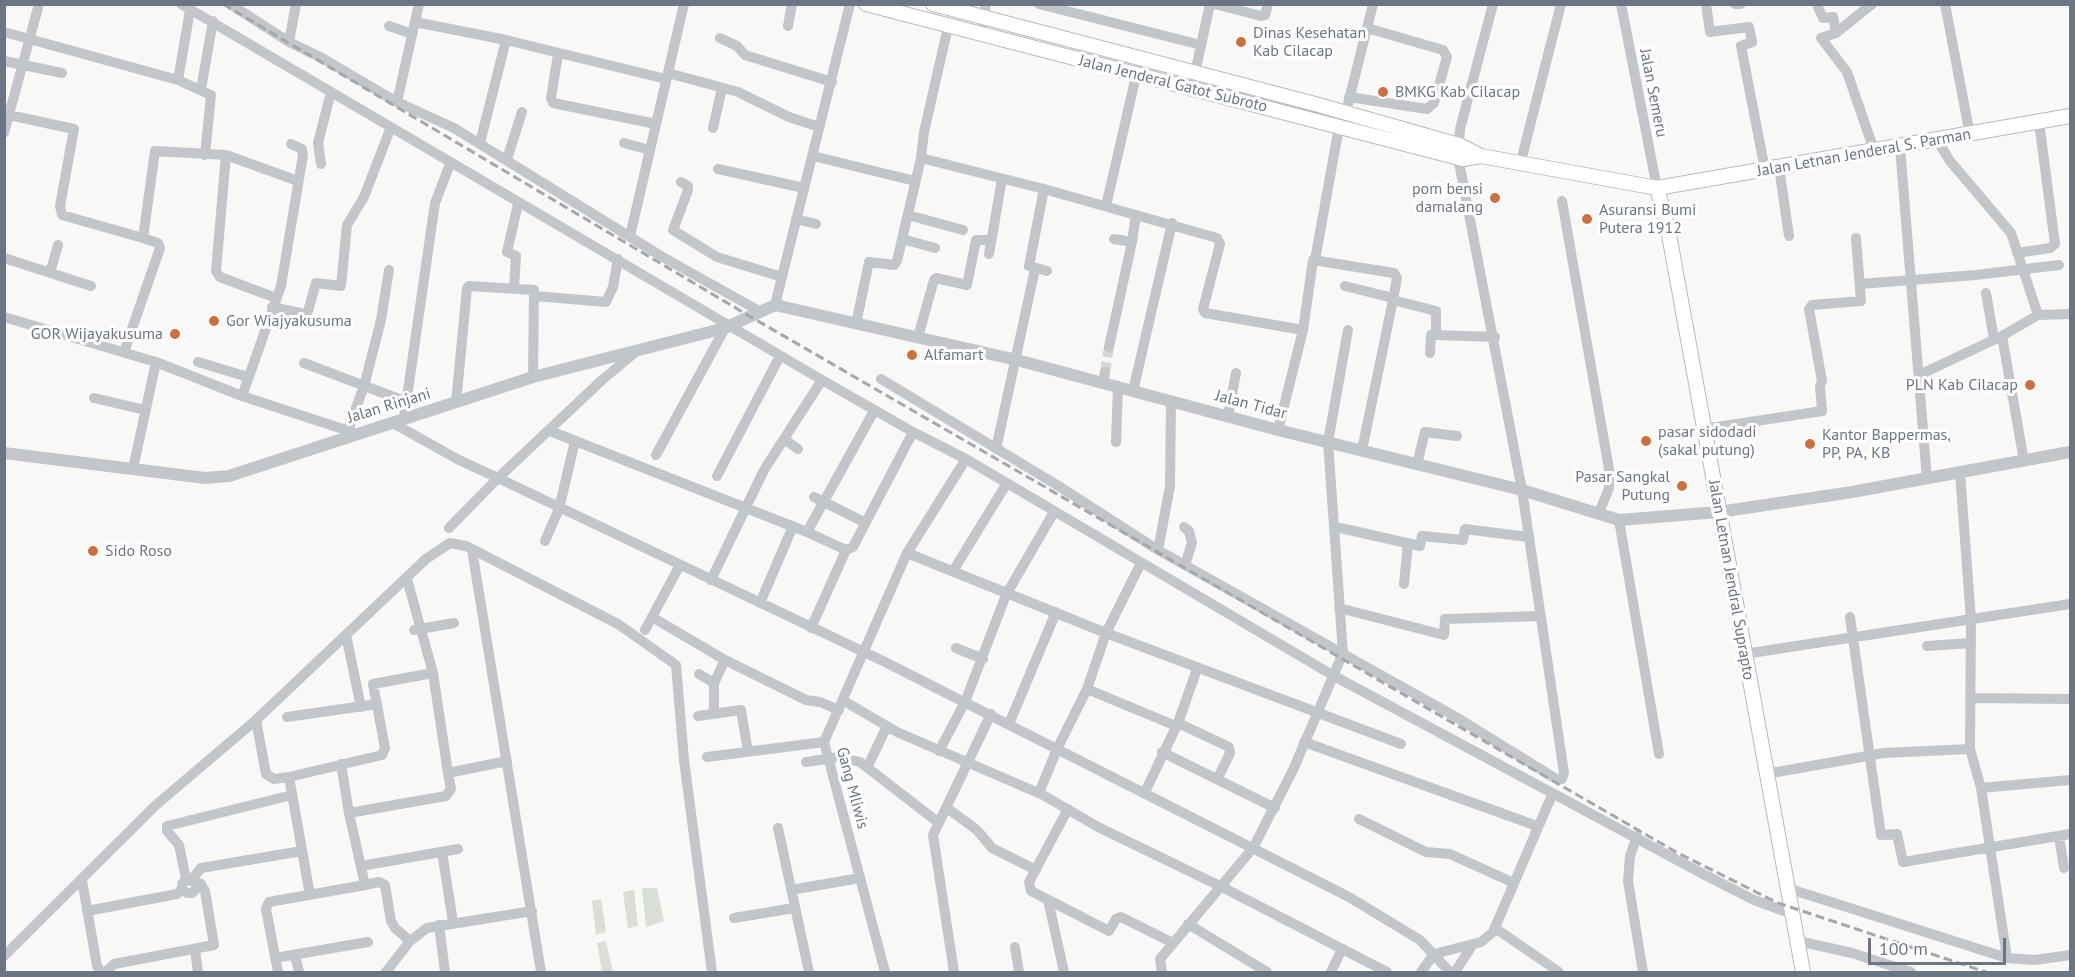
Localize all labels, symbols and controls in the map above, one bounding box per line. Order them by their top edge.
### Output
place label: Dinas Kesehatan Kab Cilacap [1253,23,1366,61]
marker: Dinas Kesehatan Kab Cilacap [1234,35,1248,49]
street label: Jalan Semeru [1635,47,1671,139]
street label: Jalan Jenderal Gatot Subroto [1077,51,1269,117]
place label: BMKG Kab Cilacap [1395,82,1520,102]
marker: BMKG Kab Cilacap [1376,85,1390,99]
street label: Jalan Letnan Jenderal S. Parman [1755,125,1973,181]
place label: pom bensi damalang [1412,179,1483,217]
marker: pom bensi damalang [1488,191,1502,205]
place label: Asuransi Bumi Putera 1912 [1599,200,1696,238]
marker: Asuransi Bumi Putera 1912 [1580,212,1594,226]
place label: Gor Wiajyakusuma [226,311,352,331]
marker: Gor Wiajyakusuma [207,314,221,328]
place label: GOR Wijayakusuma [31,324,163,344]
marker: GOR Wijayakusuma [168,327,182,341]
place label: Alfamart [924,345,983,365]
marker: Alfamart [905,348,919,362]
place label: PLN Kab Cilacap [1906,375,2018,395]
marker: PLN Kab Cilacap [2023,378,2037,392]
street label: Jalan Rinjani [345,384,433,428]
street label: Jalan Tidar [1213,386,1289,424]
place label: pasar sidodadi (sakal putung) [1658,422,1757,460]
place label: Kantor Bappermas, PP, PA, KB [1822,425,1951,463]
marker: pasar sidodadi (sakal putung) [1639,434,1653,448]
marker: Kantor Bappermas, PP, PA, KB [1803,437,1817,451]
place label: Pasar Sangkal Putung [1575,467,1670,505]
street label: Jalan Letnan Jendral Suprapto [1704,478,1758,682]
marker: Pasar Sangkal Putung [1675,479,1689,493]
place label: Sido Roso [105,541,172,561]
marker: Sido Roso [86,544,100,558]
street label: Gang Mliwis [832,745,872,831]
scale bar [1871,926,2009,964]
text: 100 m [1879,937,1928,960]

